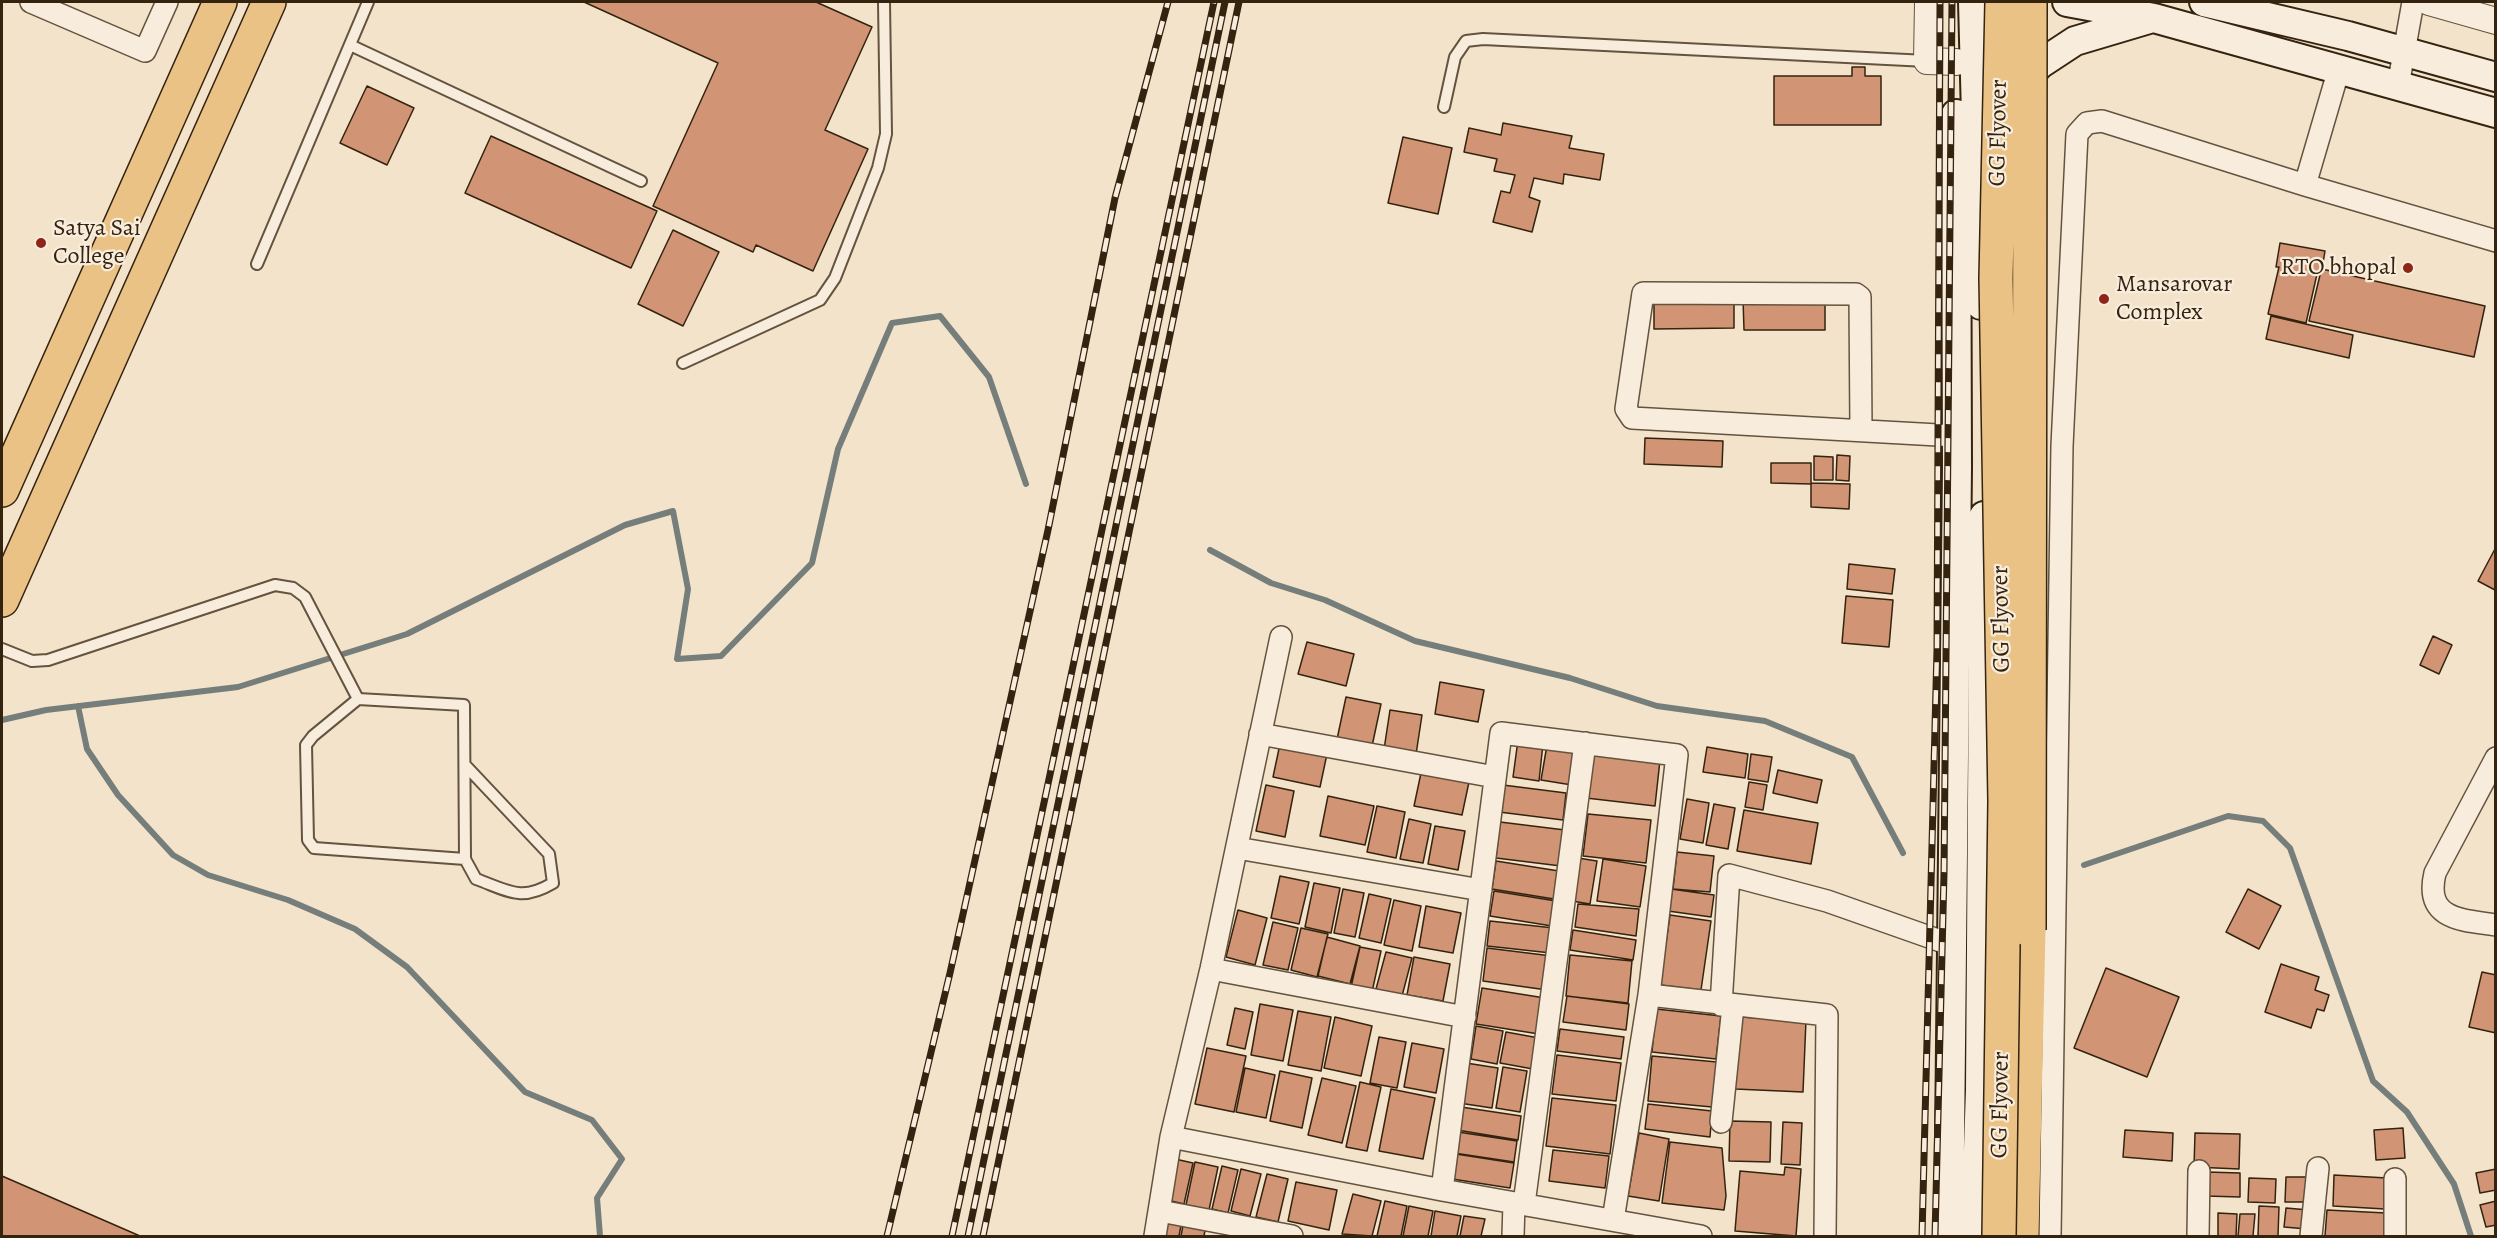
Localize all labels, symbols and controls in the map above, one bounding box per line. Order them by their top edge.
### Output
street label: GG Flyover [1984,79,2014,187]
place label: Satya Sai College [53,215,141,271]
marker: Satya Sai College [34,236,48,250]
place label: RTO bhopal [2280,254,2396,282]
marker: RTO bhopal [2401,261,2415,275]
place label: Mansarovar Complex [2116,271,2232,327]
marker: Mansarovar Complex [2097,292,2111,306]
street label: GG Flyover [1987,565,2017,673]
street label: GG Flyover [1986,1051,2016,1159]

